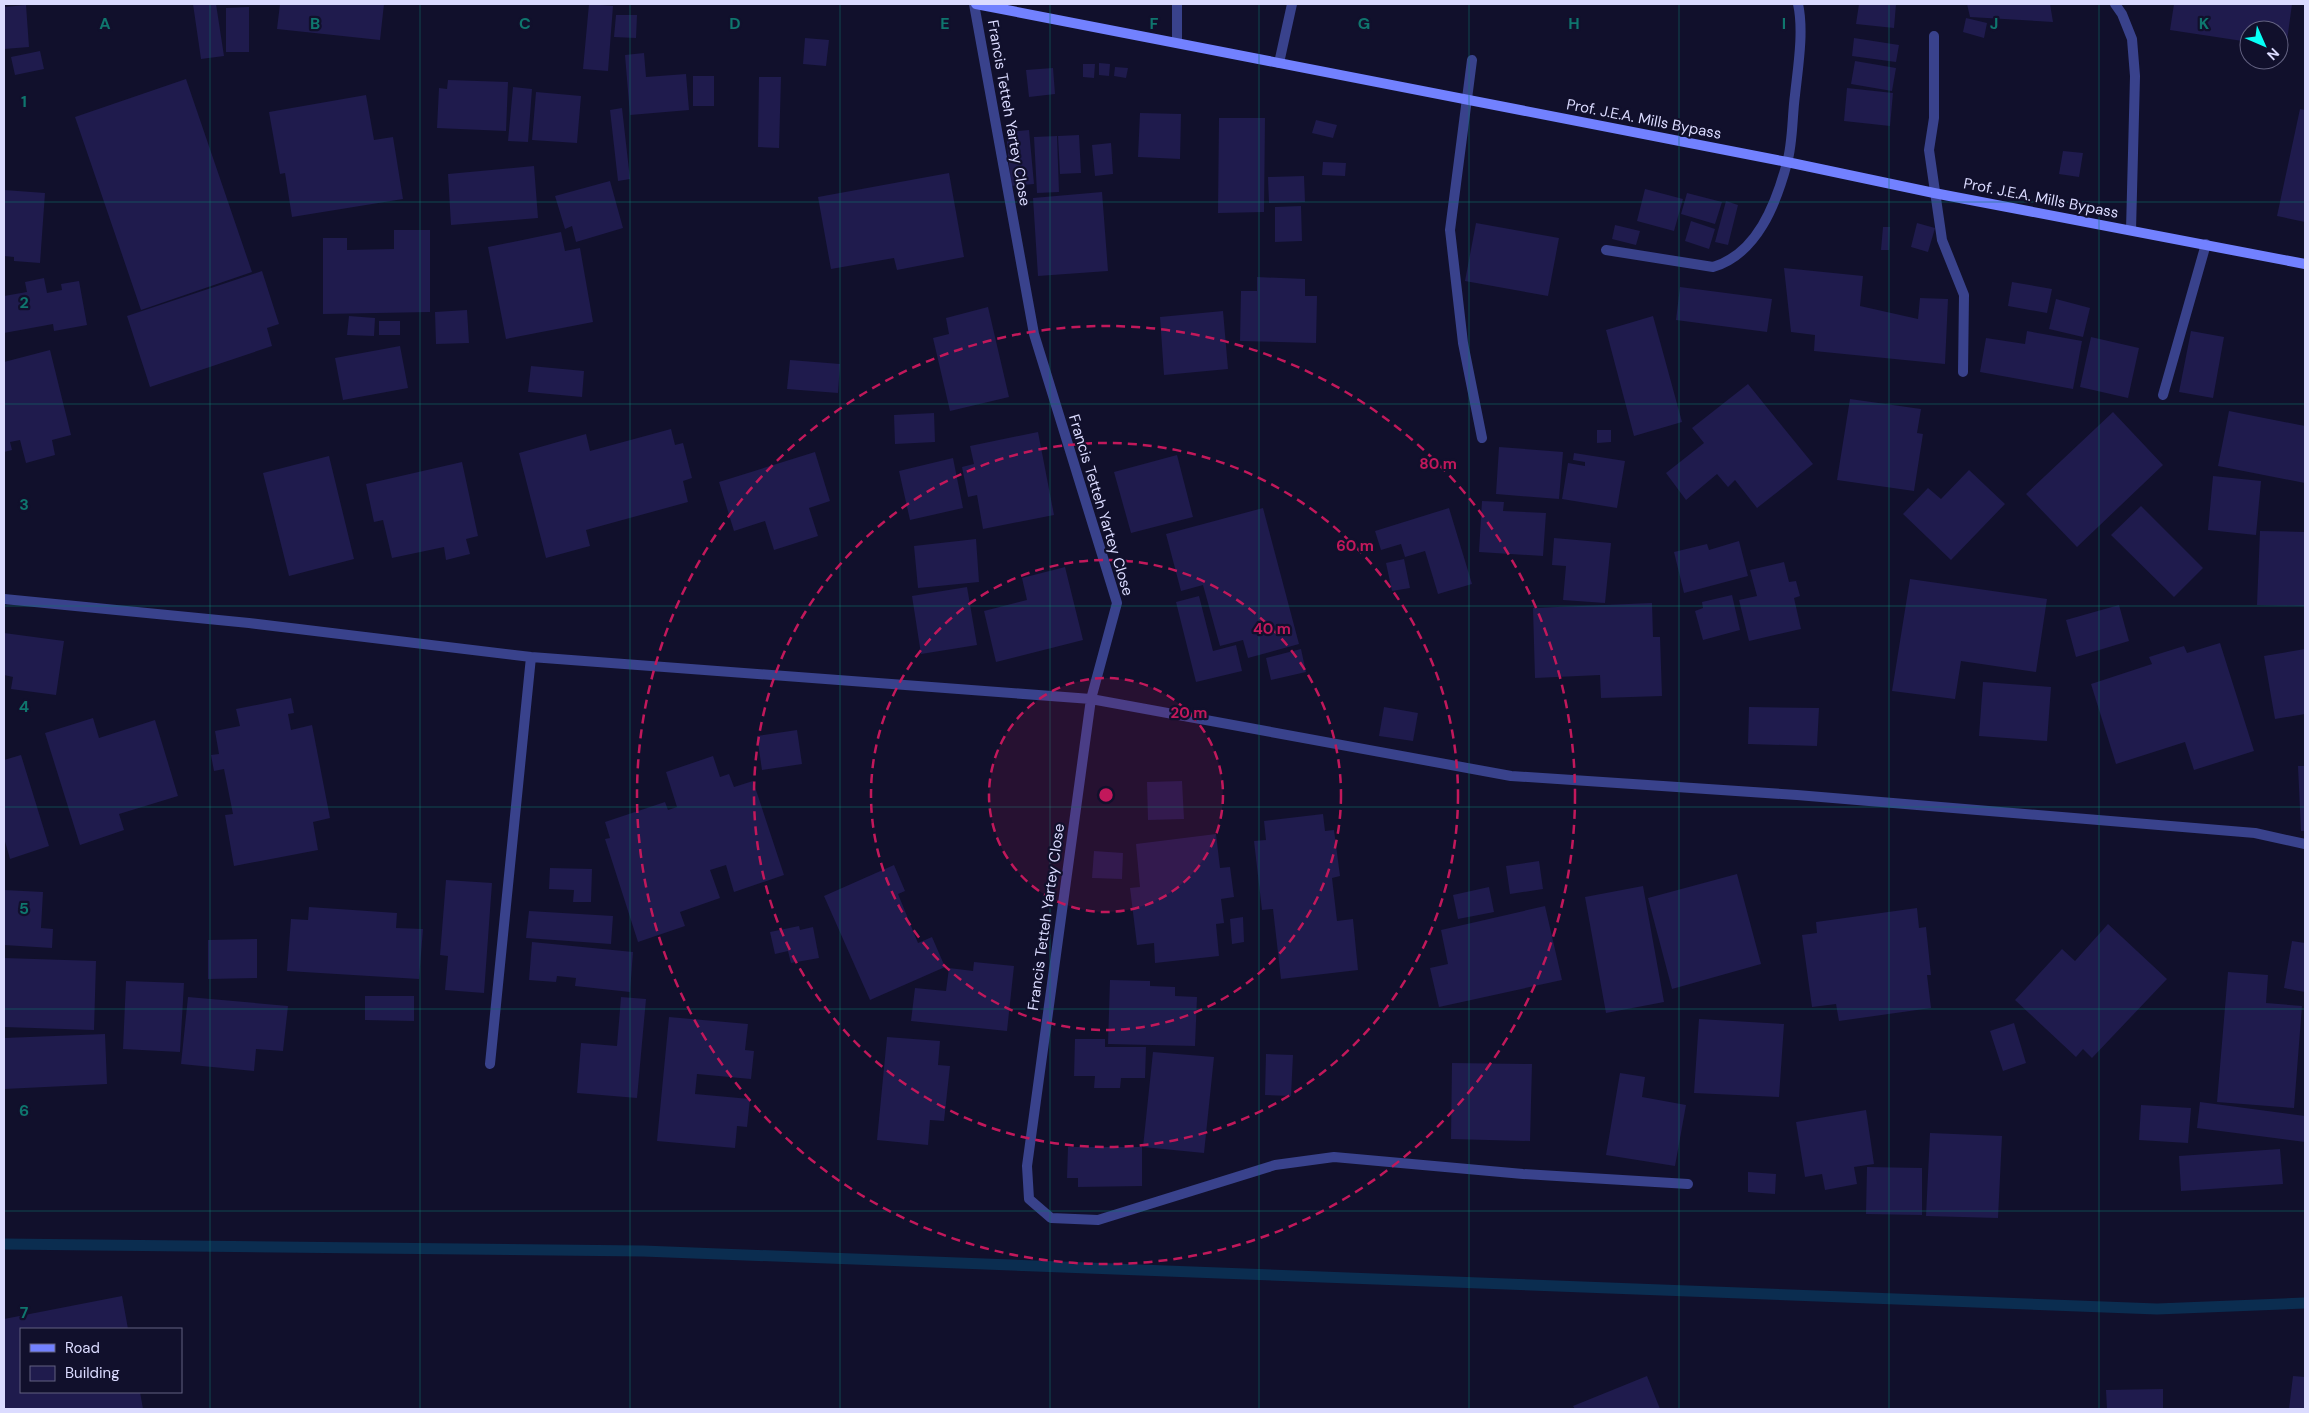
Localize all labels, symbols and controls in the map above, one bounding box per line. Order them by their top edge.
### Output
text: A [99,13,111,34]
text: B [310,13,320,34]
text: C [519,13,531,34]
text: D [729,13,741,34]
text: E [940,13,950,34]
text: F [1150,13,1159,34]
text: G [1358,13,1370,34]
text: H [1568,13,1580,34]
text: I [1782,13,1786,34]
text: J [1990,13,1998,34]
text: K [2199,13,2210,34]
street label: Francis Tetteh Yartey Close [983,18,1035,208]
north arrow [2239,20,2289,70]
text: N [2263,44,2283,64]
text: 1 [21,91,27,112]
street label: Prof. J.E.A. Mills Bypass [1565,94,1723,144]
street label: Prof. J.E.A. Mills Bypass [1962,173,2120,223]
text: 2 [19,292,29,313]
street label: Francis Tetteh Yartey Close [1064,412,1138,598]
text: 80 m [1419,454,1457,474]
text: 3 [19,494,29,515]
text: 60 m [1336,536,1374,556]
text: 40 m [1253,619,1291,639]
text: 4 [19,696,29,717]
text: 20 m [1171,703,1207,723]
centre of rings [1097,786,1115,804]
street label: Francis Tetteh Yartey Close [1023,822,1069,1012]
text: 5 [19,898,29,919]
text: 6 [19,1100,29,1121]
text: 7 [20,1302,29,1323]
legend [20,1328,182,1393]
text: Road [65,1338,100,1358]
text: Building [65,1363,120,1383]

